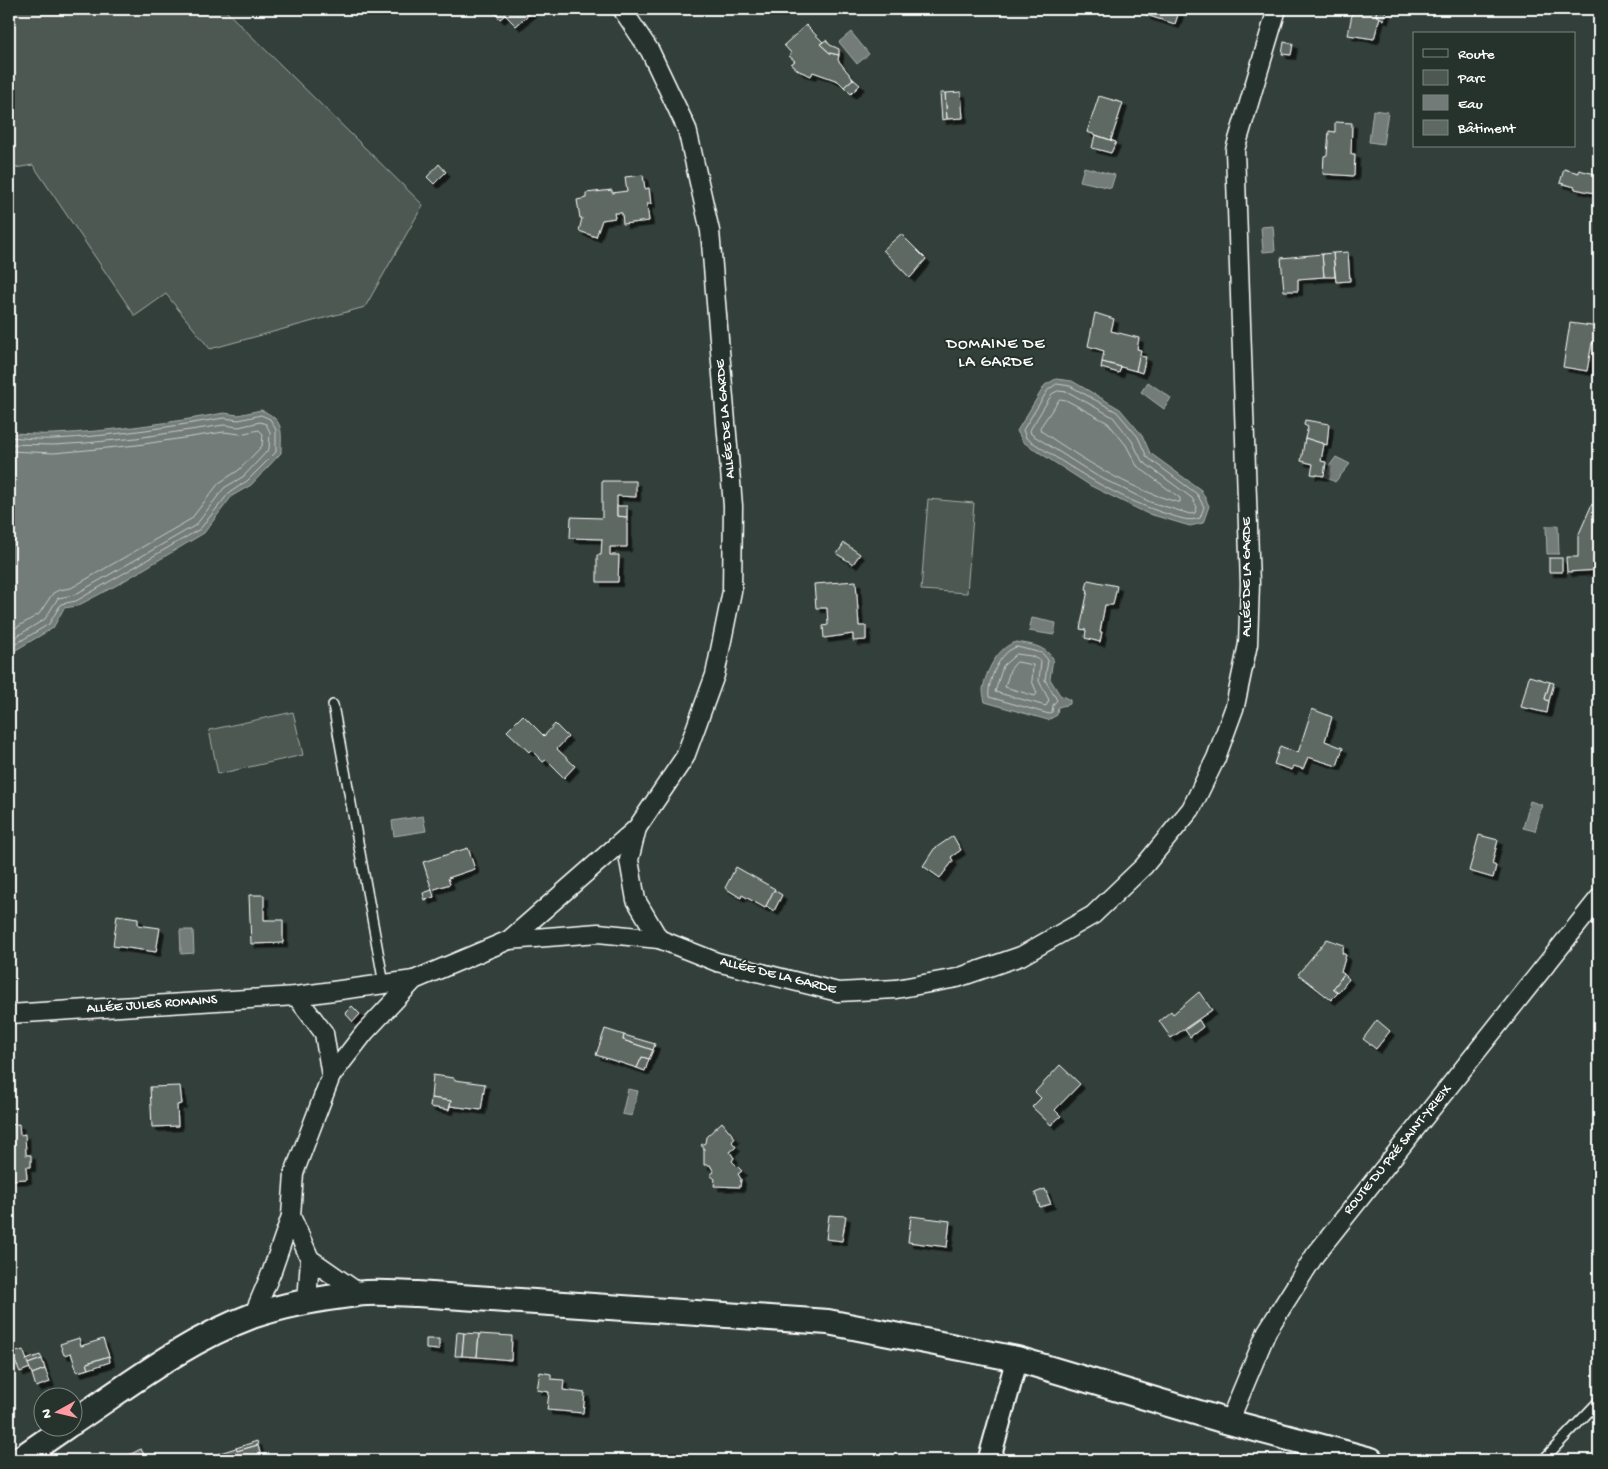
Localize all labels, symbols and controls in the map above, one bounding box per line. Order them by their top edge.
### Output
legend [1413,32,1576,148]
text: Route [1458,46,1495,64]
text: Parc [1457,70,1486,88]
text: Eau [1458,96,1483,114]
text: Bâtiment [1457,120,1517,138]
district label: DOMAINE DE LA GARDE [945,336,1046,373]
street label: ALLÉE DE LA GARDE [712,358,740,479]
street label: ALLÉE DE LA GARDE [1239,516,1256,637]
street label: ALLÉE DE LA GARDE [718,953,839,999]
street label: ALLÉE JULES ROMAINS [86,992,219,1018]
street label: ROUTE DU PRÉ SAINT-YRIEIX [1340,1081,1456,1219]
north arrow [32,1386,82,1436]
text: N [39,1408,57,1419]

